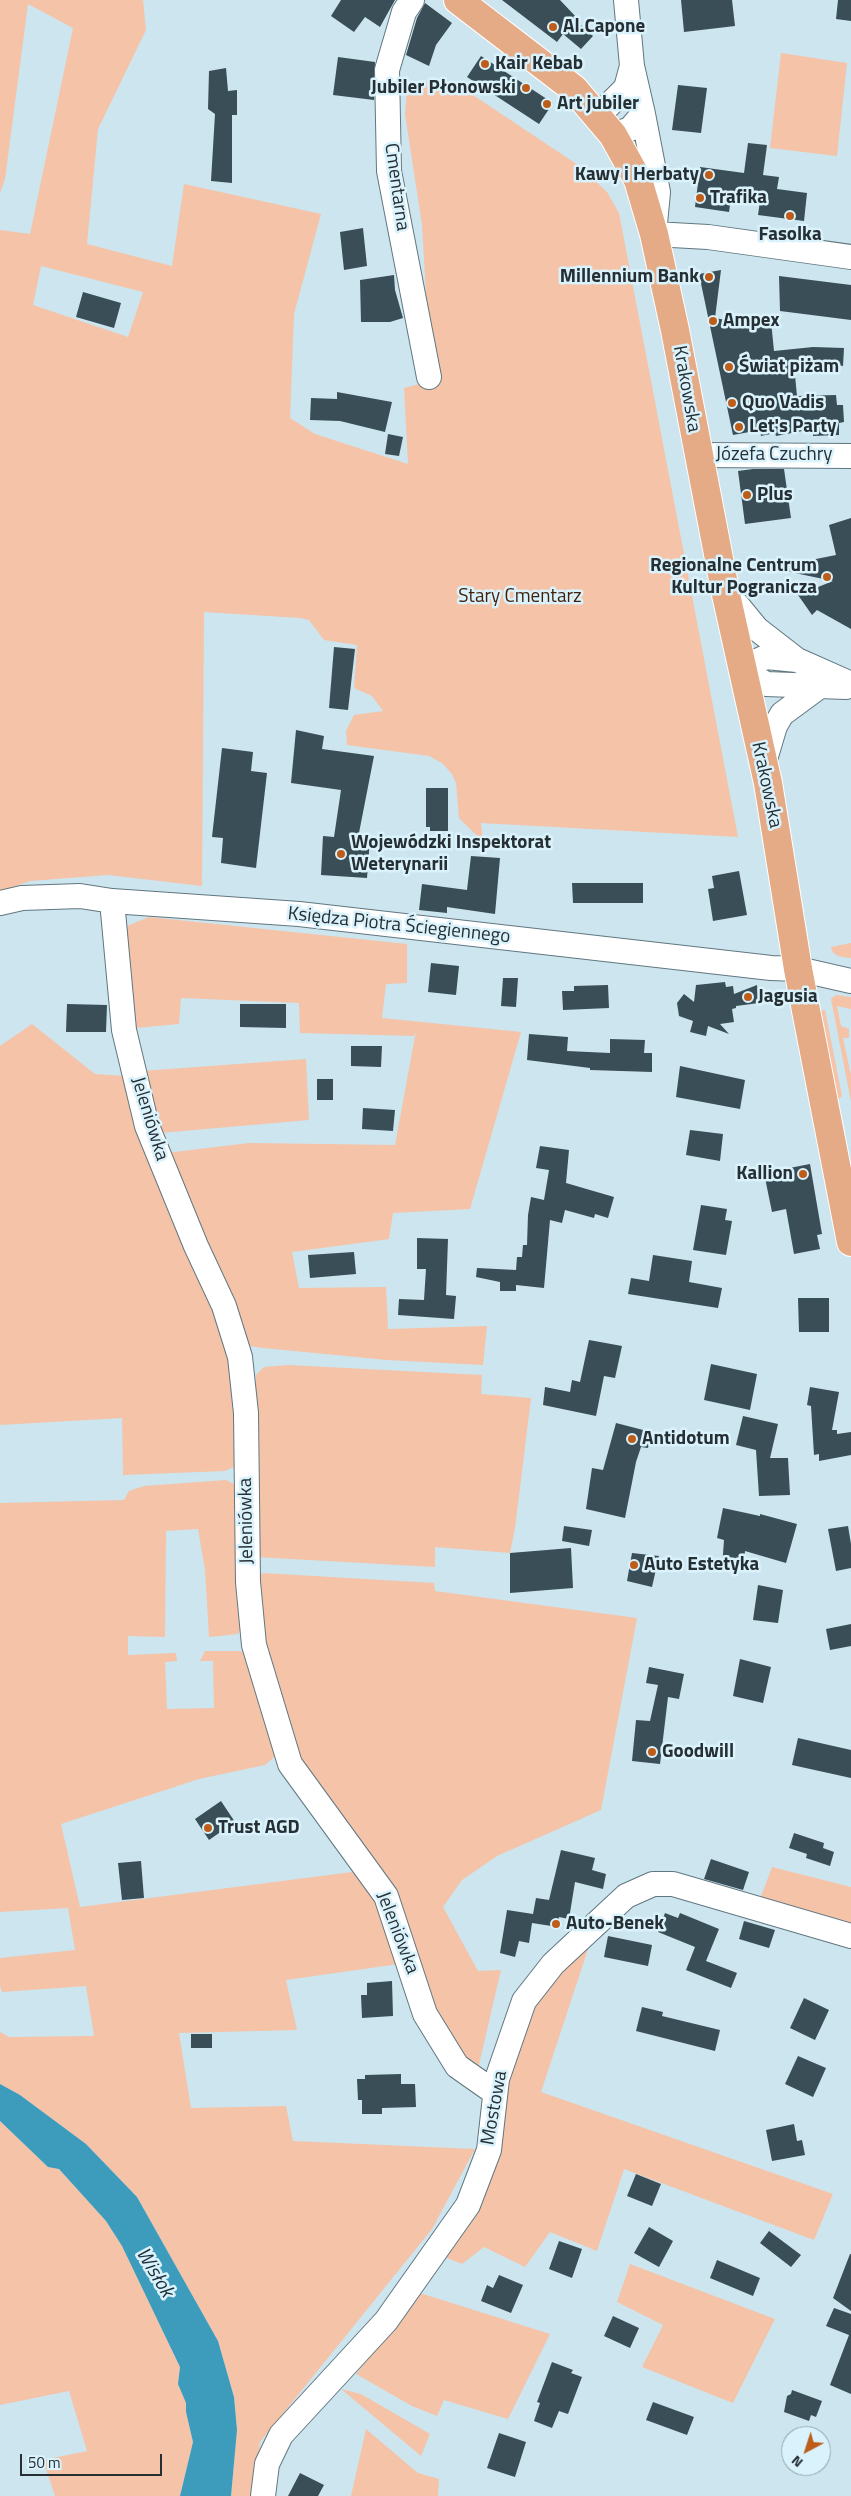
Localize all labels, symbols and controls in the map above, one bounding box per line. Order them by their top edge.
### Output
place label: Al.Capone [563,16,645,38]
marker: Al.Capone [547,21,559,33]
place label: Kair Kebab [495,53,583,75]
marker: Kair Kebab [479,58,491,70]
place label: Jubiler Płonowski [371,77,516,99]
marker: Jubiler Płonowski [520,82,532,94]
place label: Art jubiler [557,93,639,115]
marker: Art jubiler [541,98,553,110]
street label: Cmentarna [379,142,413,232]
place label: Kawy i Herbaty [575,164,699,186]
marker: Kawy i Herbaty [703,169,715,181]
place label: Trafika [710,187,767,209]
marker: Trafika [694,192,706,204]
marker: Fasolka [784,210,796,222]
place label: Fasolka [758,224,822,246]
place label: Millennium Bank [560,266,699,288]
marker: Millennium Bank [703,271,715,283]
place label: Ampex [723,310,779,332]
marker: Ampex [707,315,719,327]
street label: Krakowska [667,344,705,434]
place label: Świat piżam [739,356,839,378]
marker: Świat piżam [723,361,735,373]
place label: Quo Vadis [742,392,824,414]
marker: Quo Vadis [726,397,738,409]
place label: Let's Party [749,416,837,438]
marker: Let's Party [733,421,745,433]
street label: Józefa Czuchry [716,444,832,466]
place label: Plus [757,484,793,506]
marker: Plus [741,489,753,501]
place label: Regionalne Centrum Kultur Pogranicza [650,555,817,599]
marker: Regionalne Centrum Kultur Pogranicza [821,571,833,583]
park label: Stary Cmentarz [458,586,582,608]
street label: Krakowska [746,740,786,830]
place label: Wojewódzki Inspektorat Weterynarii [351,832,551,876]
marker: Wojewódzki Inspektorat Weterynarii [335,848,347,860]
street label: Księdza Piotra Ściegiennego [287,903,511,949]
place label: Jagusia [758,986,818,1008]
marker: Jagusia [742,991,754,1003]
street label: Jeleniówka [125,1074,173,1164]
place label: Kallion [736,1163,793,1185]
marker: Kallion [797,1168,809,1180]
place label: Antidotum [642,1428,730,1450]
marker: Antidotum [626,1433,638,1445]
street label: Jeleniówka [235,1478,259,1564]
place label: Auto Estetyka [644,1554,759,1576]
marker: Auto Estetyka [628,1559,640,1571]
place label: Goodwill [662,1741,734,1763]
marker: Goodwill [646,1746,658,1758]
place label: Trust AGD [218,1817,300,1839]
marker: Trust AGD [202,1822,214,1834]
street label: Jeleniówka [371,1889,423,1977]
place label: Auto-Benek [566,1913,664,1935]
marker: Auto-Benek [550,1918,562,1930]
street label: Mostowa [477,2069,513,2147]
water label: Wisłok [130,2244,178,2302]
north arrow [781,2426,831,2476]
scale bar [22,2444,165,2476]
text: 50 m [28,2451,61,2474]
text: N [786,2451,807,2473]

